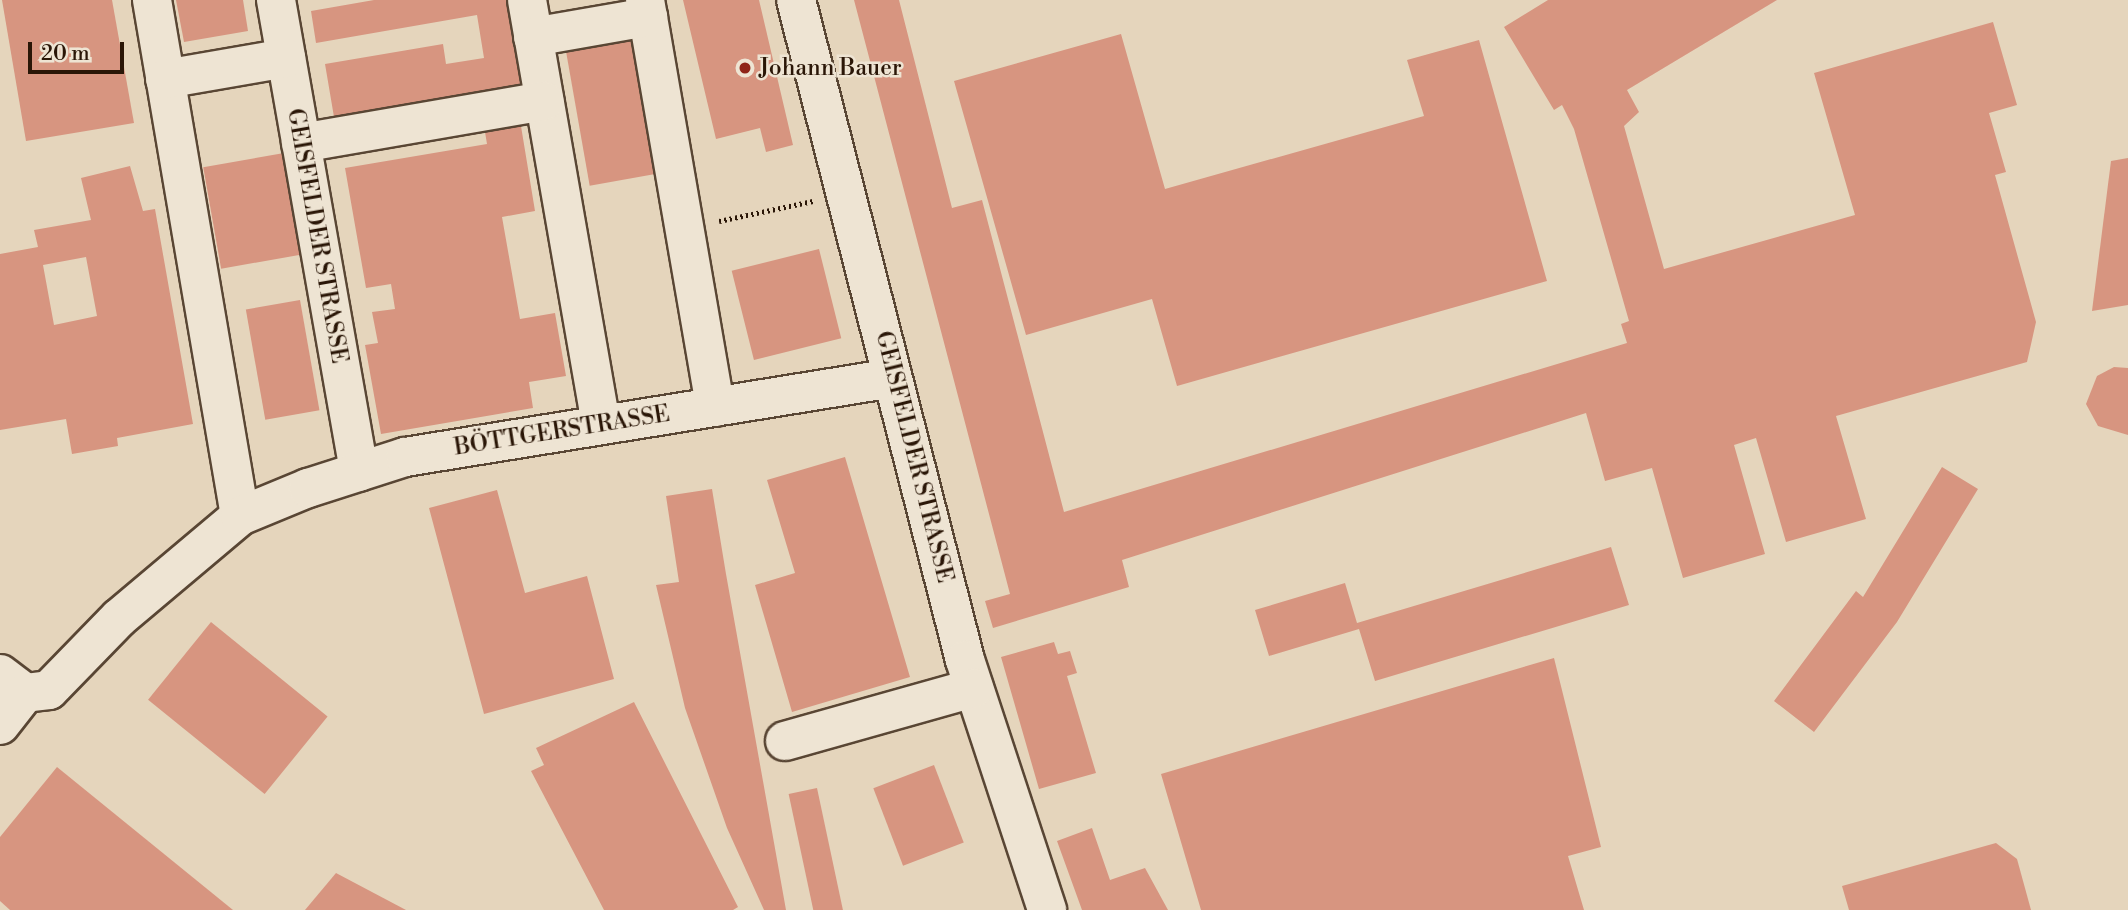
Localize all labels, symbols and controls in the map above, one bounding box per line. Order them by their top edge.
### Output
scale bar [32,28,128,72]
text: 20 m [41,41,90,67]
place label: Johann Bauer [759,54,902,82]
marker: Johann Bauer [737,60,753,76]
street label: GEISFELDER STRASSE [281,106,353,366]
street label: GEISFELDER STRASSE [869,328,959,586]
street label: BÖTTGERSTRASSE [452,400,672,462]

